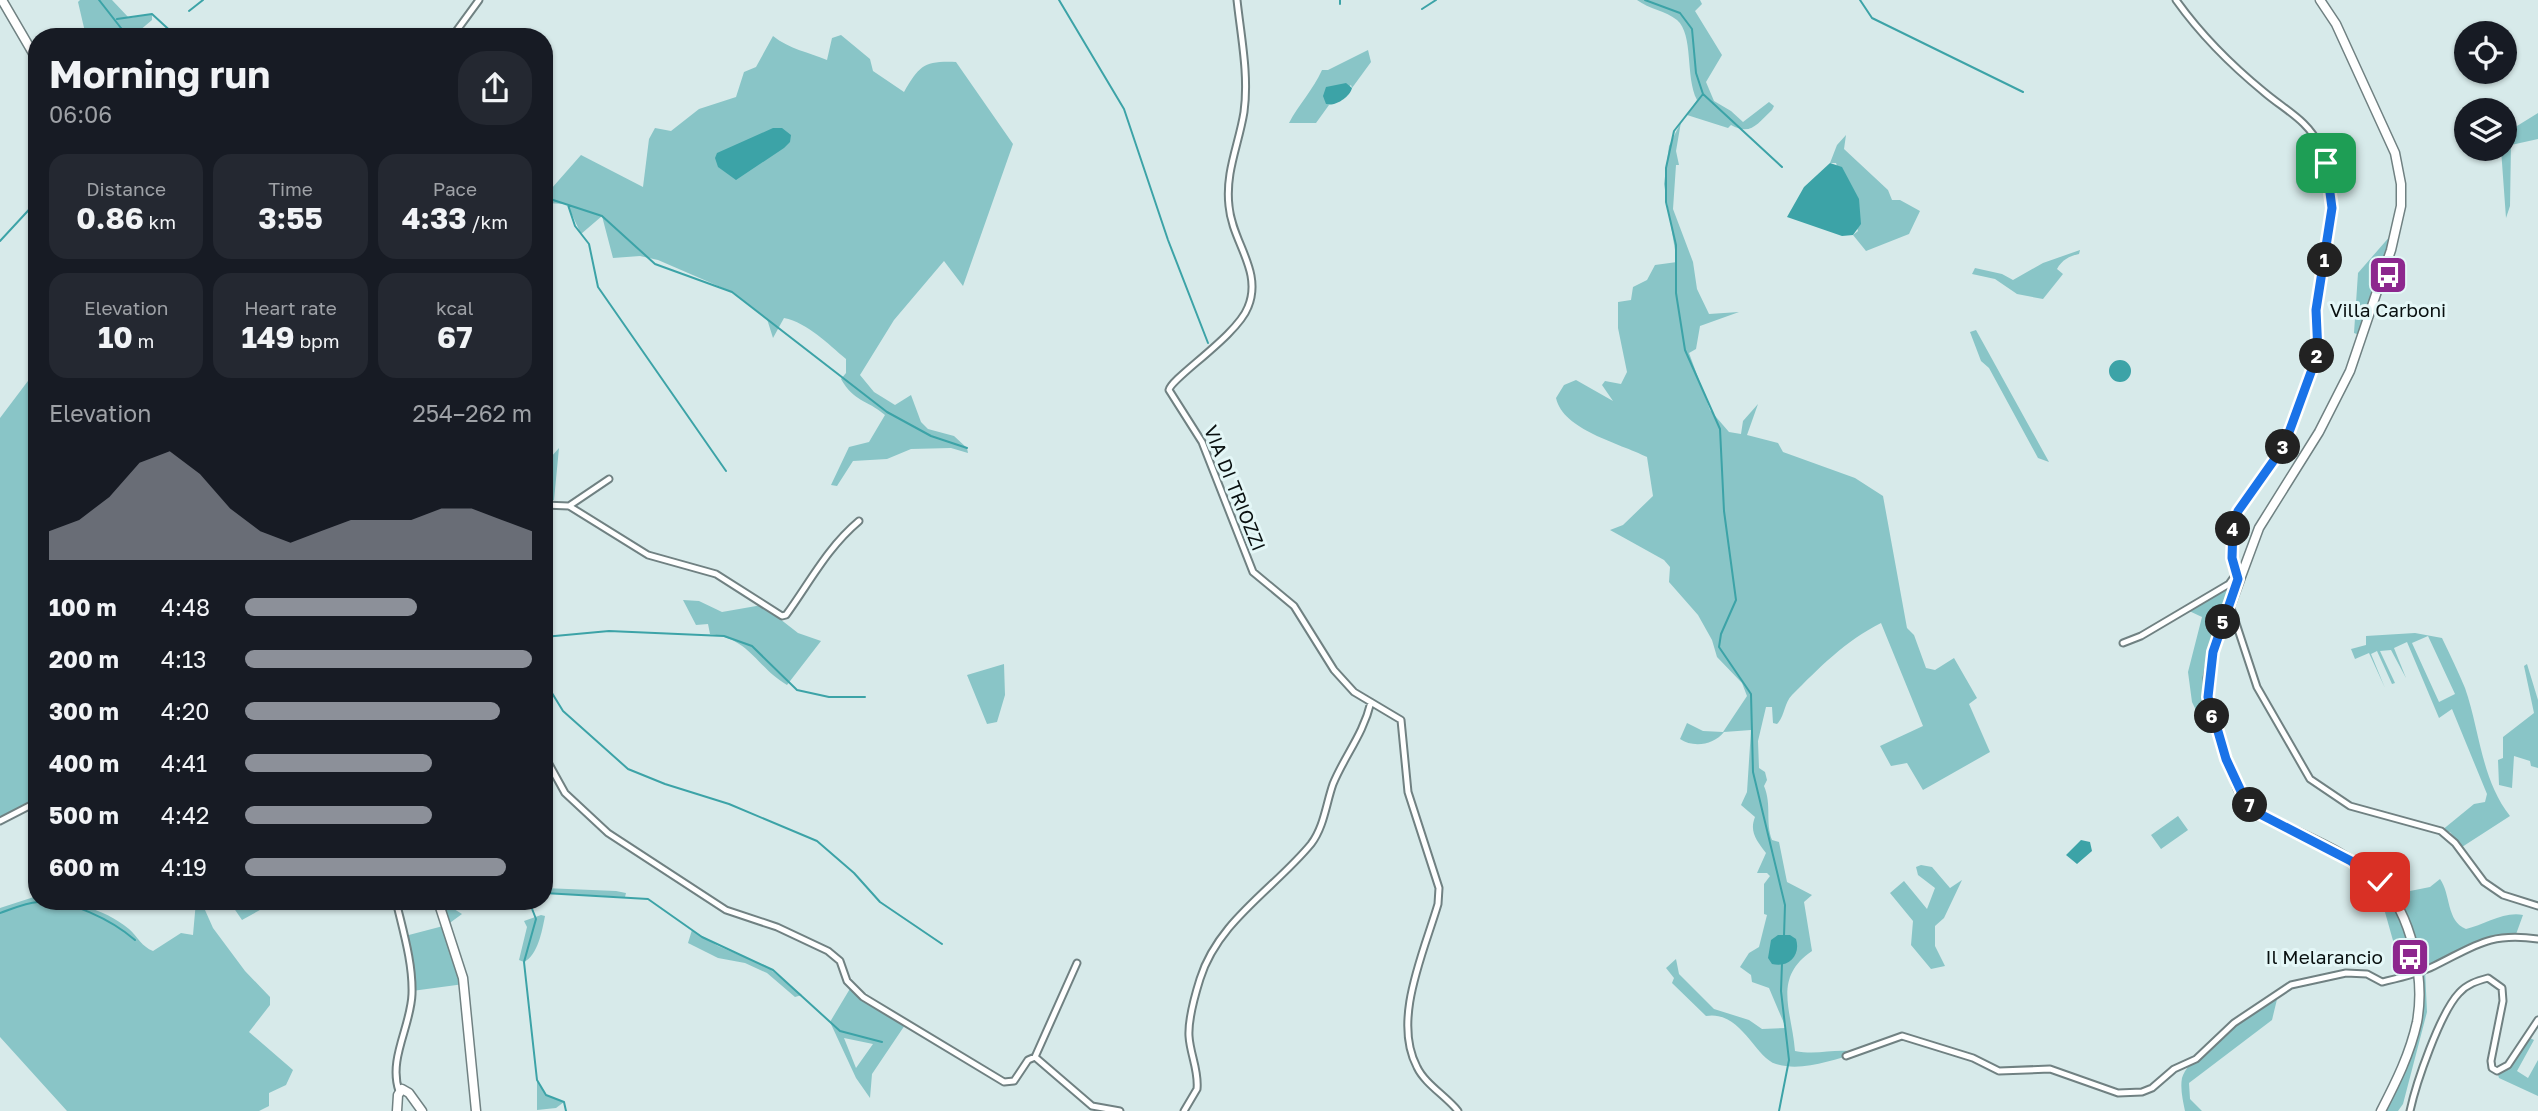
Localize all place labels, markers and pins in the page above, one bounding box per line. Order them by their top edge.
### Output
pin [2296,133,2356,193]
pin: 1 [2308,243,2342,278]
bus stop icon: Villa Carboni [2367,254,2409,296]
place label: Villa Carboni [2330,298,2446,321]
pin: 2 [2300,338,2334,374]
pin: 3 [2266,430,2300,464]
pin: 4 [2216,512,2250,546]
pin: 5 [2206,604,2240,640]
pin: 6 [2194,698,2230,734]
pin: 7 [2232,788,2268,822]
pin [2350,852,2410,912]
bus stop icon: Il Melarancio [2389,936,2431,978]
place label: Il Melarancio [2266,945,2383,968]

